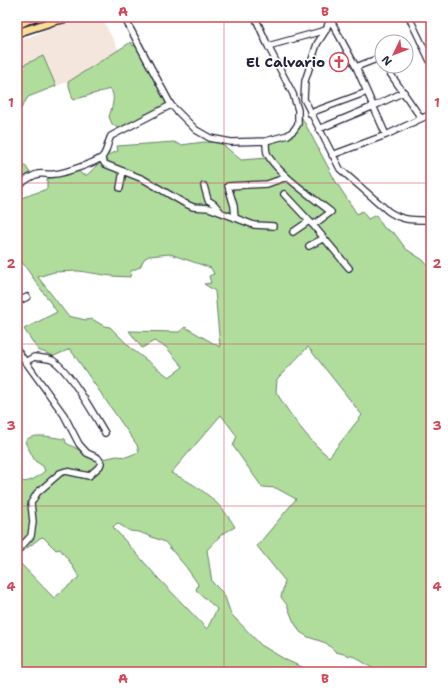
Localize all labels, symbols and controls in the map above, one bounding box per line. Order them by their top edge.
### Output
text: A [118,3,128,20]
text: B [321,3,329,20]
north arrow [374,34,414,74]
church icon: El Calvario [328,51,350,73]
text: N [378,52,396,69]
place label: El Calvario [246,53,325,71]
text: 1 [8,94,14,111]
text: 1 [434,94,440,111]
text: 2 [6,255,16,272]
text: 2 [432,255,442,272]
text: 3 [6,417,16,434]
text: 3 [432,417,442,434]
text: 4 [6,578,16,595]
text: 4 [432,578,442,595]
text: A [118,670,128,687]
text: B [321,670,329,687]

